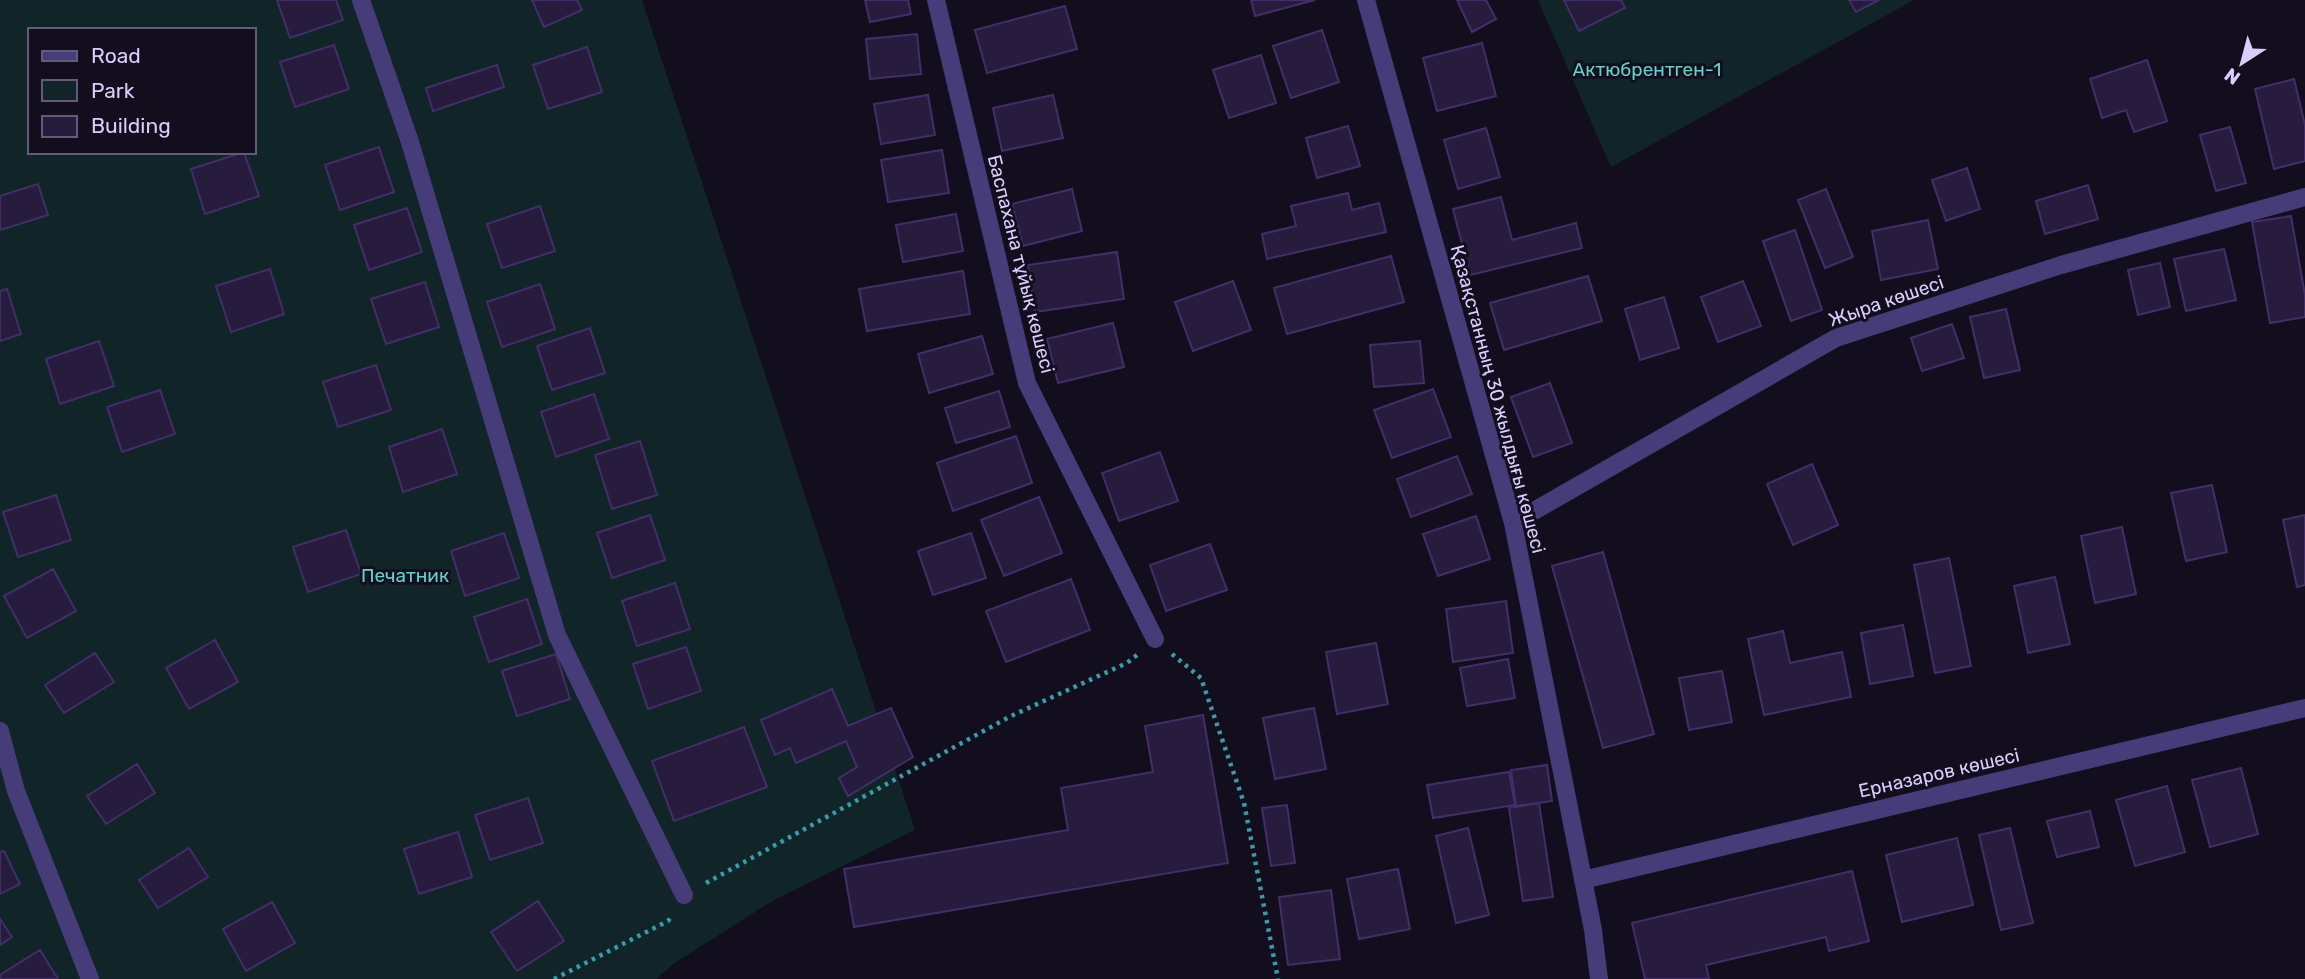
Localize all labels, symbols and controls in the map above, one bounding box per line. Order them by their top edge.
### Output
legend [28,28,256,154]
north arrow [2207,28,2277,98]
text: Road [91,43,141,68]
park label: Актюбрентген-1 [1573,58,1721,81]
text: N [2220,63,2245,90]
text: Park [91,78,135,103]
text: Building [91,113,171,138]
street label: Баспахана тұйық көшесі [983,152,1059,376]
street label: Қазақстанның 30 жылдығы көшесі [1446,242,1550,556]
street label: Жыра көшесі [1825,271,1947,331]
park label: Печатник [361,564,449,587]
street label: Ерназаров көшесі [1856,743,2022,803]

